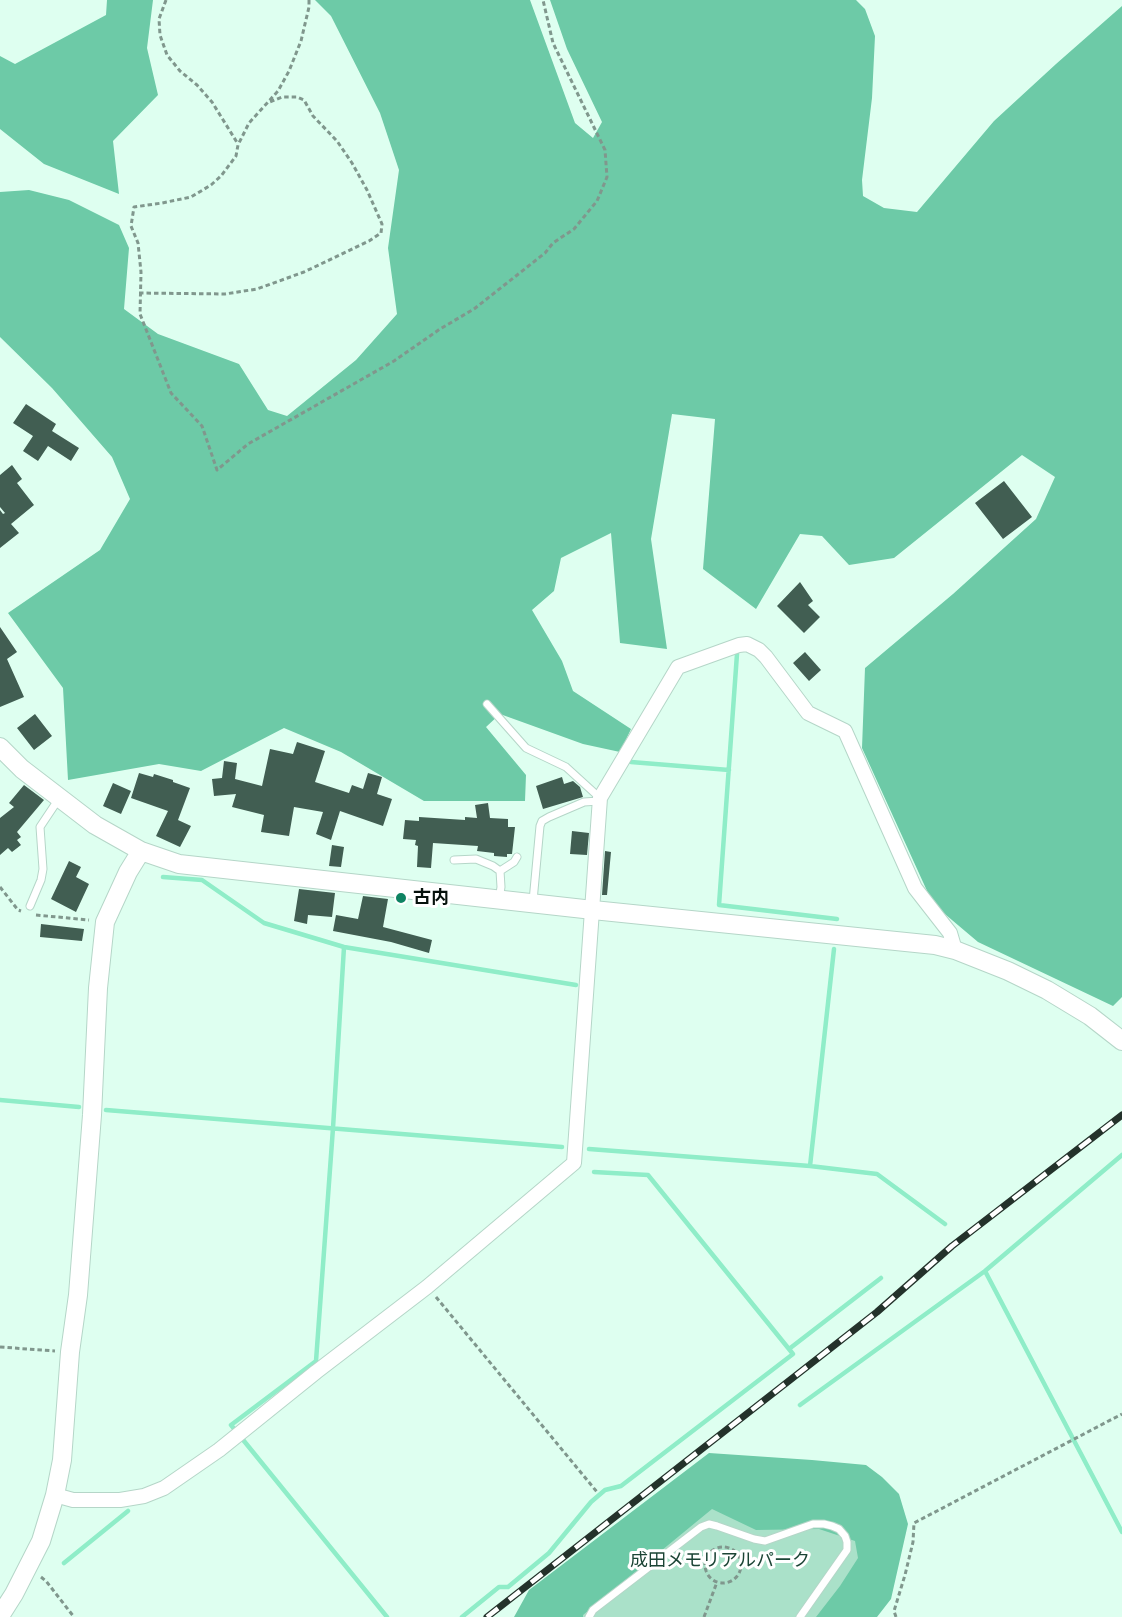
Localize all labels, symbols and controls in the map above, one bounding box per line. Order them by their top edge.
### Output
place label: 古内 [413,887,449,909]
marker: 古内 [394,891,408,905]
park label: 成田メモリアルパーク [630,1550,810,1572]

